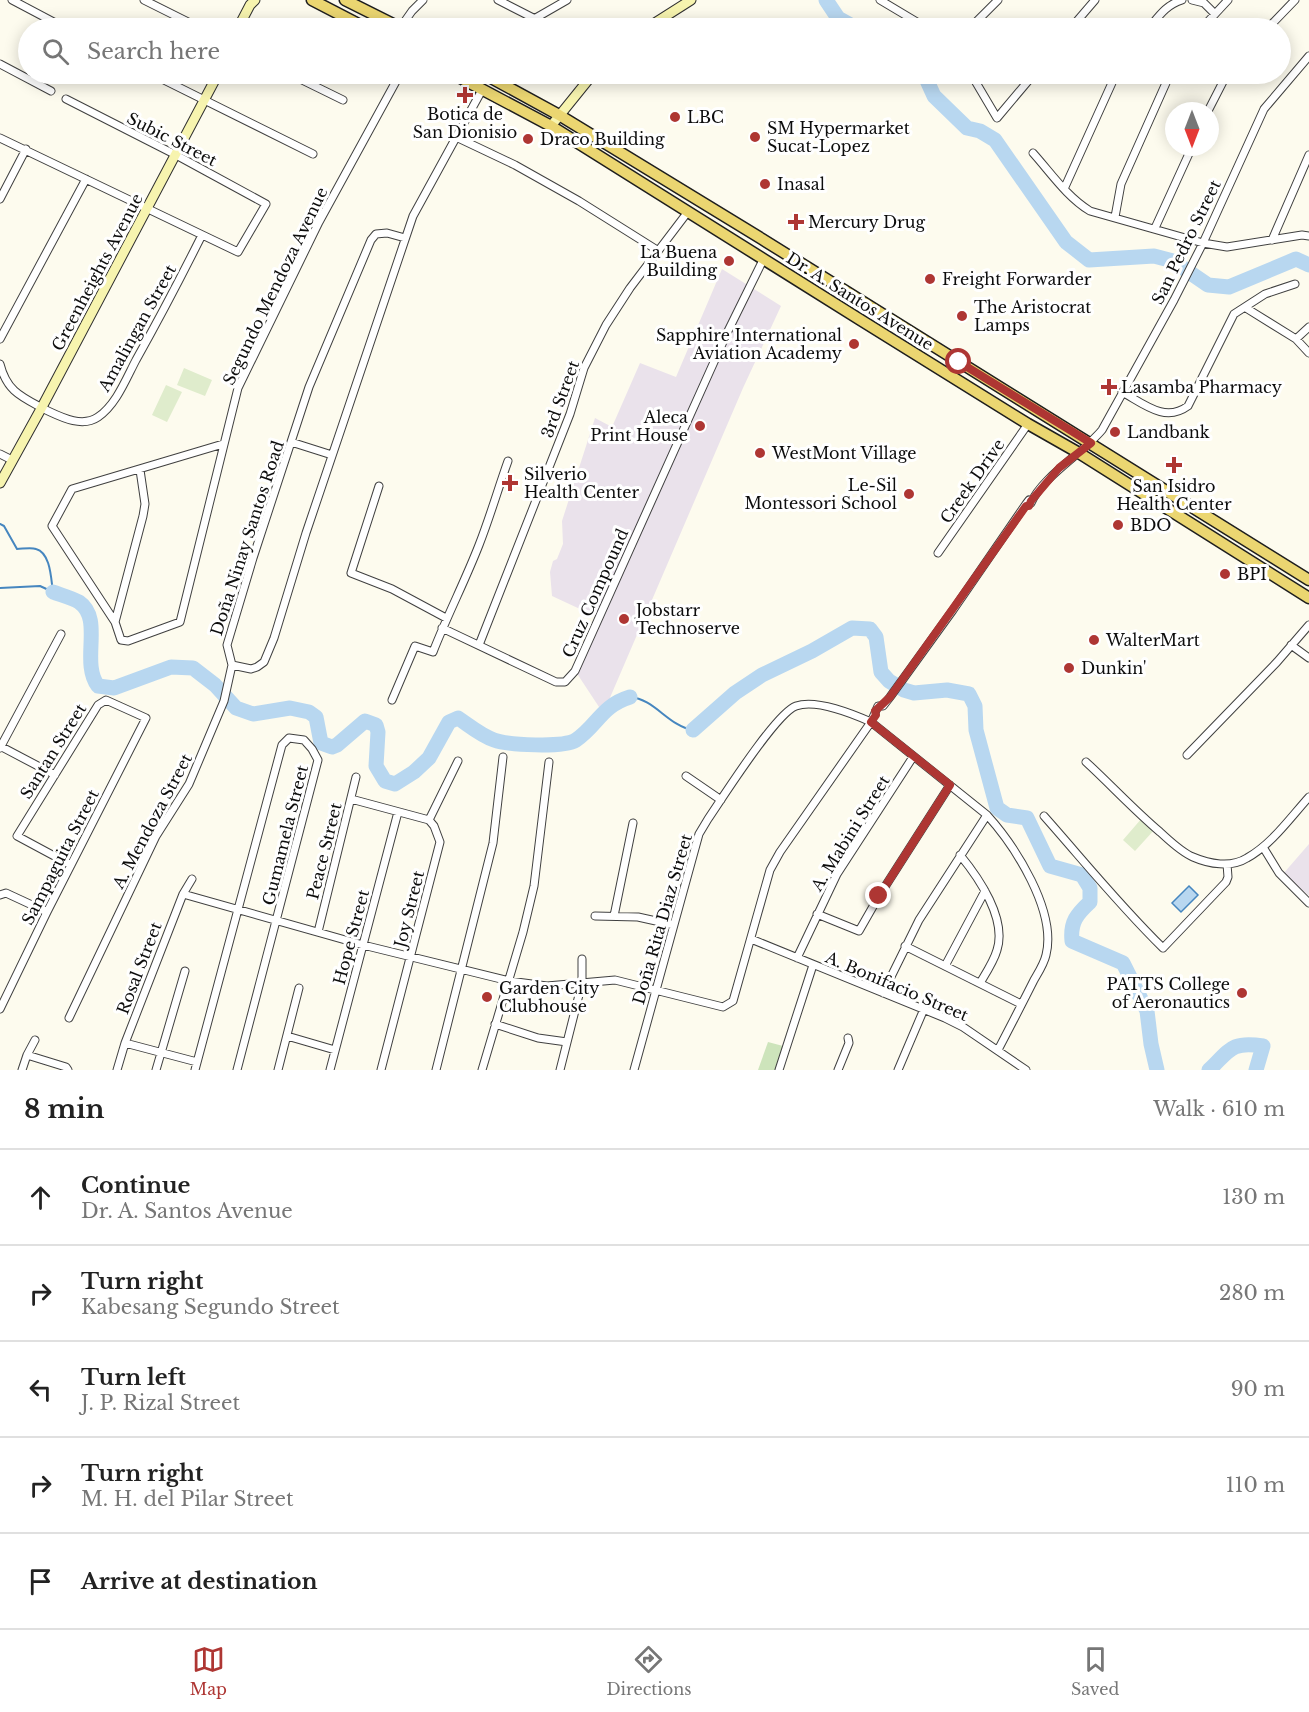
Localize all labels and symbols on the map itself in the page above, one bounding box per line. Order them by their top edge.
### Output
marker: Botica de San Dionisio [458,88,472,102]
north arrow [1165,102,1219,156]
place label: Botica de San Dionisio [413,104,517,142]
place label: LBC [687,107,724,127]
street label: Subic Street [124,108,220,170]
marker: LBC [668,110,682,124]
place label: SM Hypermarket Sucat-Lopez [767,118,910,156]
place label: Draco Building [540,129,665,149]
marker: SM Hypermarket Sucat-Lopez [748,130,762,144]
marker: Draco Building [521,132,535,146]
place label: Inasal [777,174,825,194]
marker: Inasal [758,177,772,191]
street label: San Pedro Street [1147,177,1225,307]
street label: Segundo Mendoza Avenue [218,184,332,388]
street label: Greenheights Avenue [47,190,147,354]
place label: Mercury Drug [808,212,925,232]
marker: Mercury Drug [789,215,803,229]
place label: La Buena Building [640,242,717,280]
street label: Dr. A. Santos Avenue [783,248,937,354]
marker: La Buena Building [722,254,736,268]
street label: Amalingan Street [93,261,180,396]
place label: Freight Forwarder [942,269,1092,289]
marker: Freight Forwarder [923,272,937,286]
place label: The Aristocrat Lamps [974,297,1091,335]
marker: The Aristocrat Lamps [955,309,969,323]
place label: Sapphire International Aviation Academy [656,325,843,363]
marker: Sapphire International Aviation Academy [847,337,861,351]
route start [945,348,971,374]
street label: 3rd Street [537,358,583,440]
place label: Lasamba Pharmacy [1121,377,1283,397]
marker: Lasamba Pharmacy [1102,380,1116,394]
place label: Aleca Print House [590,407,688,445]
marker: Aleca Print House [693,419,707,433]
place label: Landbank [1127,422,1210,442]
marker: Landbank [1108,425,1122,439]
street label: Creek Drive [936,435,1008,527]
street label: Doña Ninay Santos Road [206,438,288,638]
place label: WestMont Village [771,443,916,463]
marker: WestMont Village [753,446,767,460]
marker: San Isidro Health Center [1165,456,1183,474]
place label: Silverio Health Center [524,464,640,502]
marker: Silverio Health Center [501,474,519,492]
place label: Le-Sil Montessori School [745,475,897,513]
place label: San Isidro Health Center [1116,476,1232,514]
marker: Le-Sil Montessori School [902,487,916,501]
place label: BDO [1130,515,1171,535]
marker: BDO [1111,518,1125,532]
street label: Cruz Compound [558,525,632,661]
place label: BPI [1237,564,1267,584]
marker: BPI [1218,567,1232,581]
place label: Jobstarr Technoserve [634,600,740,638]
marker: Jobstarr Technoserve [617,612,631,626]
place label: WalterMart [1105,630,1200,650]
marker: WalterMart [1087,633,1101,647]
place label: Dunkin' [1081,658,1146,678]
marker: Dunkin' [1062,661,1076,675]
street label: Santan Street [16,700,90,802]
street label: A. Mendoza Street [108,750,196,893]
street label: Gumamela Street [258,763,312,907]
street label: A. Mabini Street [806,771,894,895]
street label: Sampaguita Street [17,786,103,928]
street label: Peace Street [302,801,346,901]
street label: Doña Rita Diaz Street [628,831,696,1007]
street label: Joy Street [389,869,428,951]
route end [865,882,891,908]
street label: Hope Street [329,887,373,987]
street label: Rosal Street [112,919,166,1017]
street label: A. Bonifacio Street [822,946,971,1025]
place label: PATTS College of Aeronautics [1107,974,1230,1012]
place label: Garden City Clubhouse [499,978,600,1016]
marker: PATTS College of Aeronautics [1235,986,1249,1000]
marker: Garden City Clubhouse [480,990,494,1004]

